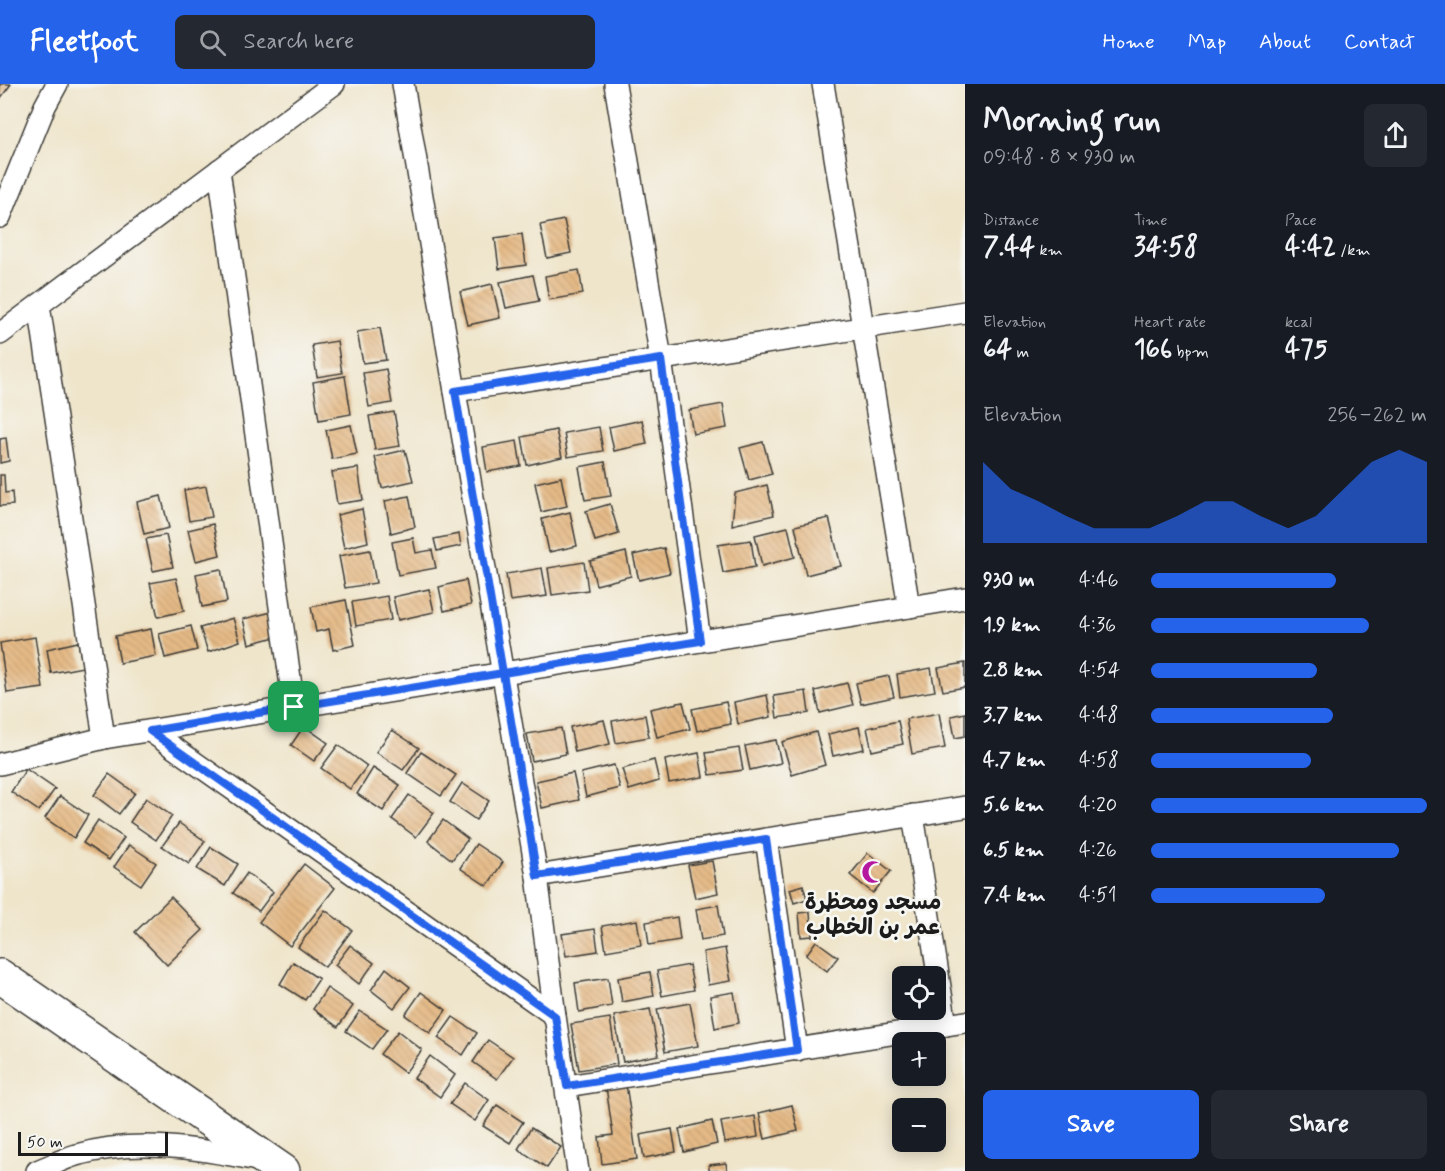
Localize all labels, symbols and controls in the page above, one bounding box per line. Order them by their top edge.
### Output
search box [175,15,595,69]
text: Fleetfoot [30,24,139,61]
icon: search [196,26,229,59]
text: Search here [244,28,354,56]
text: Home [1103,28,1155,56]
text: Map [1188,28,1226,56]
text: About [1259,28,1311,56]
text: Contact [1344,28,1415,56]
text: Morning run [983,99,1161,143]
button: share [1364,104,1427,167]
text: 09:48 · 8 × 930 m [983,144,1135,171]
text: Distance [983,210,1039,231]
text: Time [1134,210,1168,231]
text: Pace [1285,210,1317,231]
text: 7.44 [983,231,1035,265]
text: 34:58 [1134,231,1198,265]
text: 4:42 [1285,231,1336,265]
text: km [1035,240,1063,261]
text: /km [1336,240,1371,261]
text: Elevation [983,312,1046,333]
text: Heart rate [1134,312,1206,333]
text: kcal [1285,312,1312,333]
text: 64 [983,333,1012,367]
text: 166 [1134,333,1172,367]
text: 475 [1285,333,1328,367]
text: m [1012,342,1029,363]
text: bpm [1172,342,1209,363]
text: Elevation [983,402,1062,429]
text: 256–262 m [1328,402,1427,429]
text: 930 m [983,567,1035,594]
text: 4:46 [1079,567,1119,594]
text: 1.9 km [983,612,1041,639]
text: 4:36 [1079,612,1116,639]
text: 2.8 km [983,657,1043,684]
text: 4:54 [1079,657,1120,684]
pin [268,681,319,732]
icon: arrive [277,690,310,723]
text: 3.7 km [983,702,1043,729]
text: 4:48 [1079,702,1119,729]
text: 4.7 km [983,747,1046,774]
text: 4:58 [1079,747,1119,774]
text: 5.6 km [983,792,1044,819]
text: 4:20 [1079,792,1117,819]
text: 6.5 km [983,837,1044,864]
text: 4:26 [1079,837,1117,864]
mosque icon: مسجد ومحظرة عمر بن الخطاب [860,859,886,885]
text: 7.4 km [983,882,1046,909]
text: 4:51 [1079,882,1117,909]
place label: مسجد ومحظرة عمر بن الخطاب [805,889,941,942]
map controls [892,966,946,1152]
button: locate [892,966,946,1020]
button: + [892,1032,946,1086]
button: Save [983,1090,1199,1159]
button: Share [1211,1090,1427,1159]
button: − [892,1098,946,1152]
scale bar [18,1129,168,1156]
text: 50 m [27,1132,63,1153]

